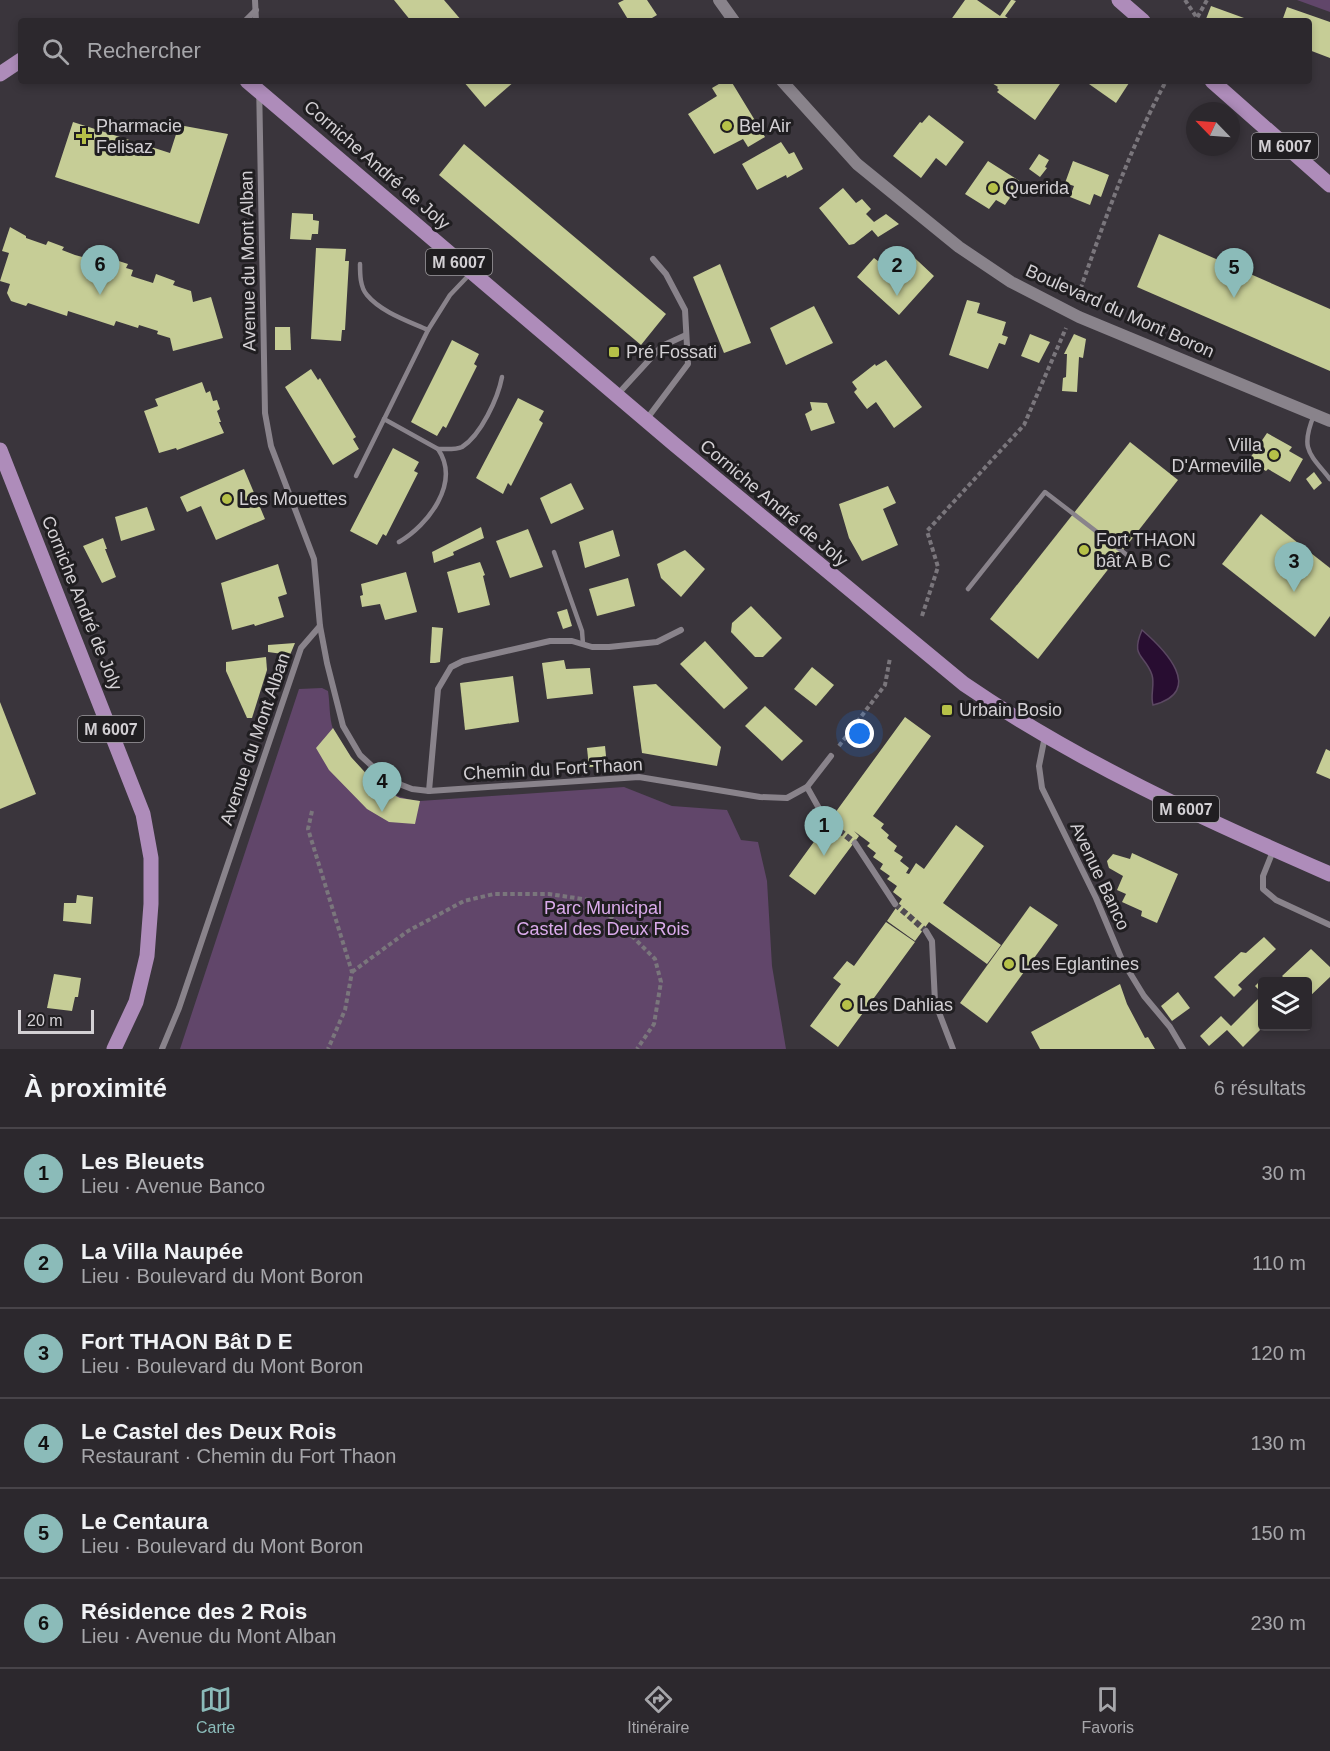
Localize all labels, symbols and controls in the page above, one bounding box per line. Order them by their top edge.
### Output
search box [18,18,1312,84]
icon: search [39,35,72,68]
text: Rechercher [87,38,201,63]
street label: Corniche André de Joly [300,96,454,234]
north arrow [1186,102,1240,156]
place label: Pharmacie Felisaz [96,116,182,157]
place label: Bel Air [739,116,791,136]
marker: Bel Air [720,119,734,133]
marker: Pharmacie Felisaz [77,129,91,143]
road number: M 6007 [1252,133,1318,159]
street label: Avenue du Mont Alban [236,170,260,352]
place label: Querida [1005,178,1070,198]
marker: Querida [986,181,1000,195]
pin: 6 [80,246,120,295]
pin: 2 [878,246,916,296]
pin: 5 [1214,248,1254,298]
road number: M 6007 [426,249,492,275]
street label: Boulevard du Mont Boron [1023,260,1217,362]
place label: Pré Fossati [626,342,717,362]
marker: Pré Fossati [607,345,621,359]
place label: Villa D'Armeville [1172,435,1263,476]
street label: Corniche André de Joly [696,436,852,570]
marker: Villa D'Armeville [1267,448,1281,462]
place label: Les Mouettes [239,489,347,509]
marker: Les Mouettes [220,492,234,506]
street label: Corniche André de Joly [38,513,126,693]
place label: Fort THAON bât A B C [1096,530,1196,571]
pin: 3 [1274,542,1314,592]
marker: Fort THAON bât A B C [1077,543,1091,557]
street label: Avenue du Mont Alban [216,650,294,828]
place label: Urbain Bosio [959,700,1062,720]
marker: Urbain Bosio [940,703,954,717]
road number: M 6007 [78,716,144,742]
your location [845,719,874,748]
street label: Chemin du Fort Thaon [463,754,643,784]
pin: 4 [362,762,401,812]
road number: M 6007 [1153,796,1219,822]
pin: 1 [804,806,844,856]
street label: Avenue Banco [1066,819,1134,933]
park label: Parc Municipal Castel des Deux Rois [516,898,690,939]
place label: Les Eglantines [1021,954,1139,974]
marker: Les Eglantines [1002,957,1016,971]
map controls [1258,977,1312,1031]
button: layers [1258,977,1312,1031]
place label: Les Dahlias [859,995,953,1015]
marker: Les Dahlias [840,998,854,1012]
scale bar [18,1007,94,1034]
text: 20 m [27,1012,63,1029]
text: À proximité [24,1073,167,1103]
text: 6 résultats [1214,1077,1306,1099]
text: Les Bleuets [81,1149,205,1174]
text: 1 [38,1162,49,1184]
text: 30 m [1262,1162,1306,1184]
text: Lieu · Avenue Banco [81,1175,265,1197]
text: La Villa Naupée [81,1239,243,1264]
text: 2 [38,1252,49,1274]
text: 110 m [1252,1252,1306,1274]
text: Lieu · Boulevard du Mont Boron [81,1265,363,1287]
text: Fort THAON Bât D E [81,1329,292,1354]
text: 3 [38,1342,49,1364]
text: 120 m [1250,1342,1306,1364]
text: Lieu · Boulevard du Mont Boron [81,1355,363,1377]
text: Le Castel des Deux Rois [81,1419,337,1444]
text: 4 [38,1432,49,1454]
text: 130 m [1250,1432,1306,1454]
text: Restaurant · Chemin du Fort Thaon [81,1445,396,1467]
text: Le Centaura [81,1509,208,1534]
text: 5 [38,1522,49,1544]
text: 150 m [1250,1522,1306,1544]
text: Lieu · Boulevard du Mont Boron [81,1535,363,1557]
text: Résidence des 2 Rois [81,1599,307,1624]
text: 6 [38,1612,49,1634]
text: 230 m [1250,1612,1306,1634]
text: Lieu · Avenue du Mont Alban [81,1625,336,1647]
tab: Carte [196,1683,235,1737]
tab: Itinéraire [627,1683,689,1737]
tab: Favoris [1081,1683,1134,1737]

